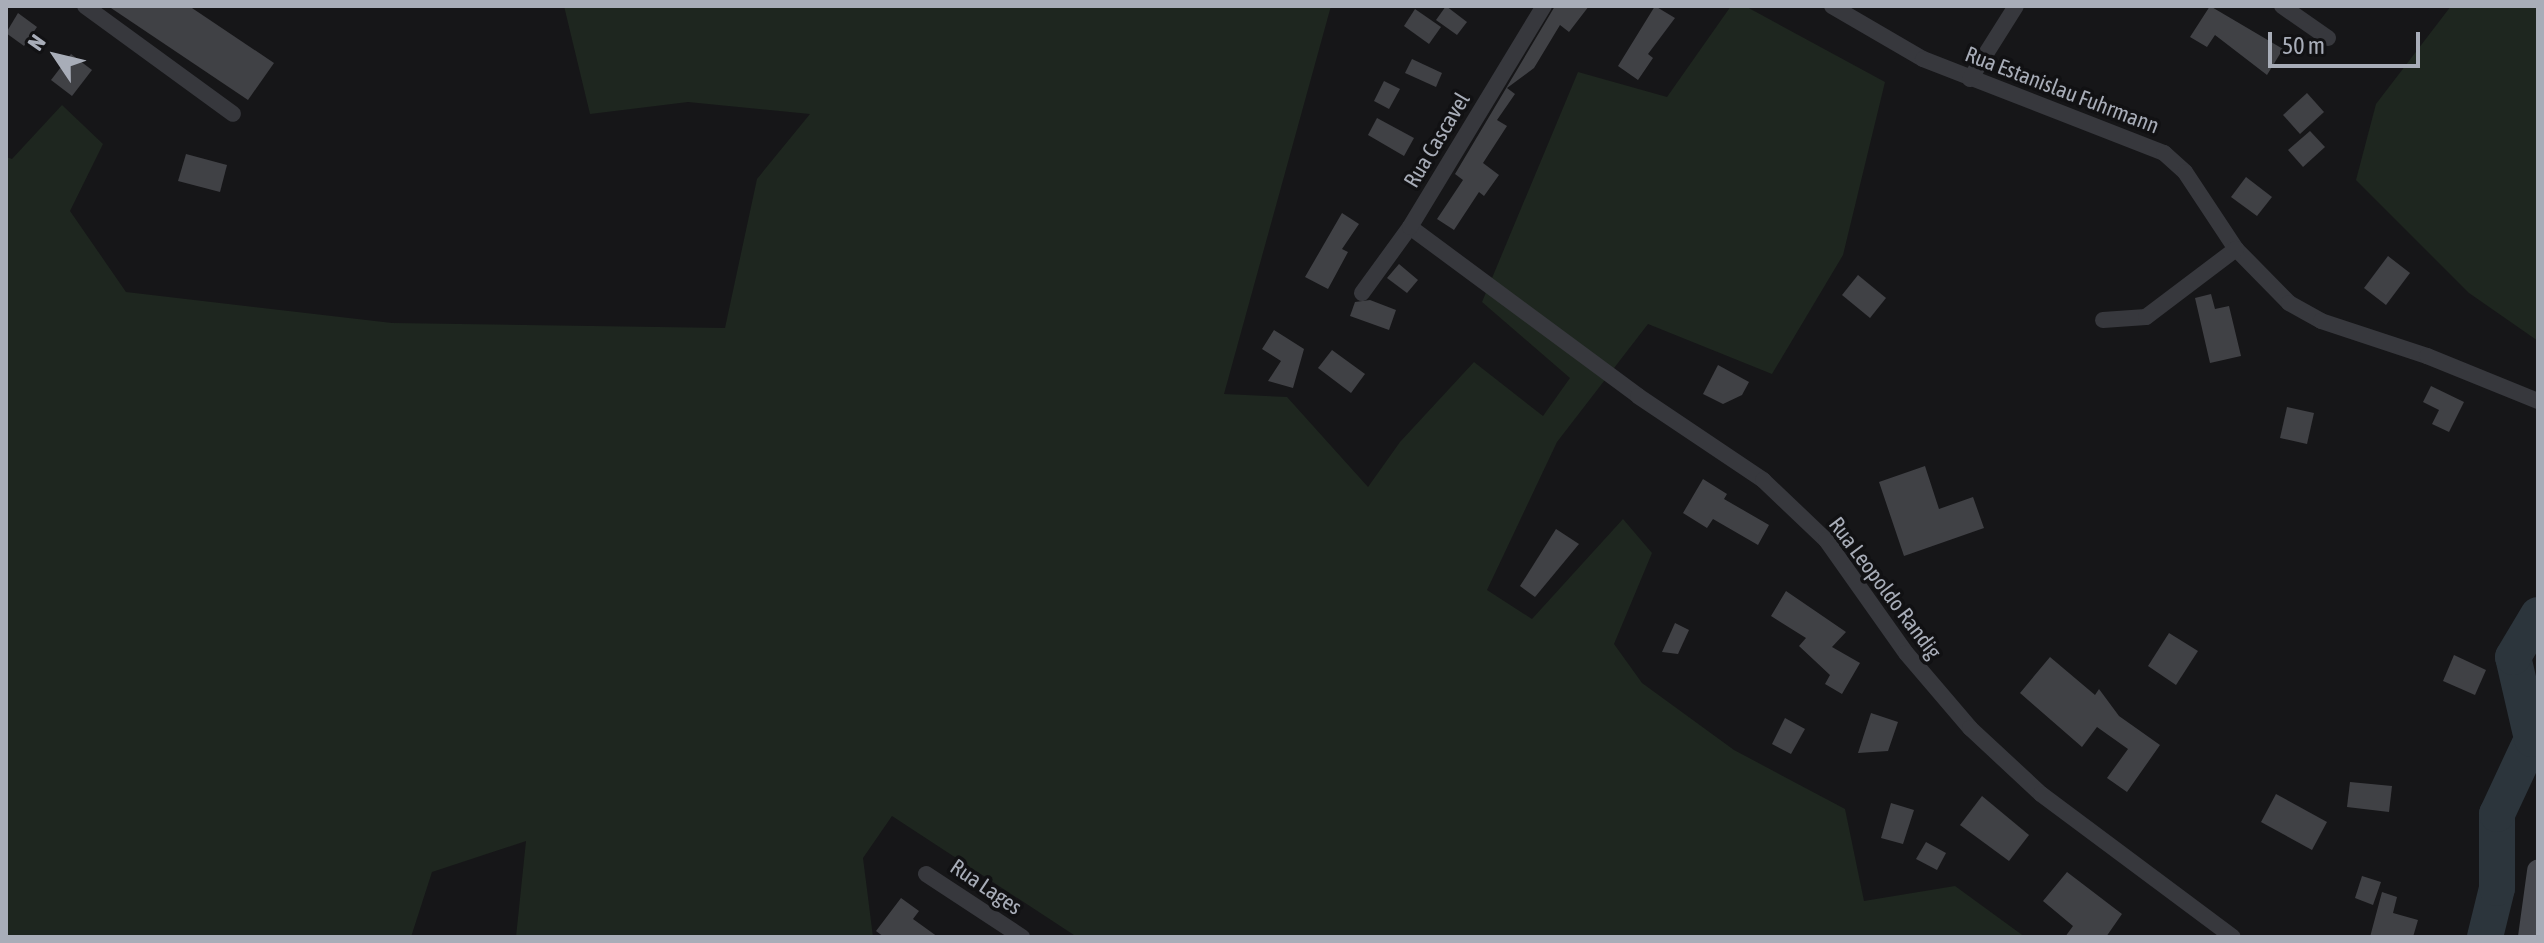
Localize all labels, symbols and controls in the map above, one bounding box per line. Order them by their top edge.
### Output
north arrow [16,16,96,96]
scale bar [2272,16,2424,66]
text: N [22,29,51,55]
text: 50 m [2282,32,2325,59]
street label: Rua Estanislau Fuhrmann [1961,41,2163,139]
street label: Rua Cascavel [1398,88,1476,192]
street label: Rua Leopoldo Randig [1823,512,1947,664]
street label: Rua Lages [945,854,1027,920]

